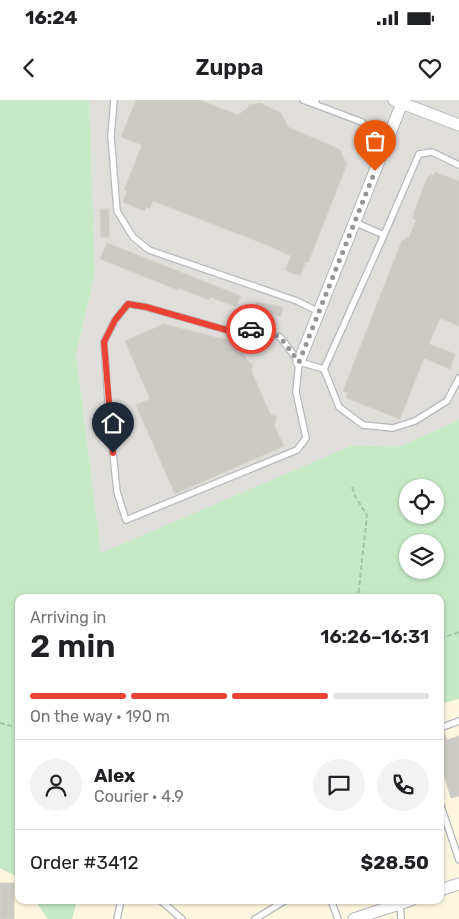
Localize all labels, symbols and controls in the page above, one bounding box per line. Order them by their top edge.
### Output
text: 16:24 [25,6,78,29]
icon: back [15,54,43,82]
text: Zuppa [196,54,263,81]
icon: heart [416,54,444,82]
pin [354,120,396,171]
icon: bag [361,127,389,155]
courier [226,304,276,354]
icon: car [237,315,265,343]
pin [92,402,134,453]
icon: home [99,409,127,437]
map controls [399,479,444,579]
button: locate [399,479,444,524]
button: layers [399,534,444,579]
text: Arriving in [30,608,106,627]
text: 16:26–16:31 [320,625,429,648]
text: 2 min [30,627,115,665]
text: On the way · 190 m [30,707,170,726]
button: person [30,759,82,811]
button: chat [313,759,365,811]
button: phone [377,759,429,811]
text: Alex [94,764,135,787]
text: Courier · 4.9 [94,787,184,806]
text: Order #3412 [30,851,139,874]
text: $28.50 [361,851,429,874]

